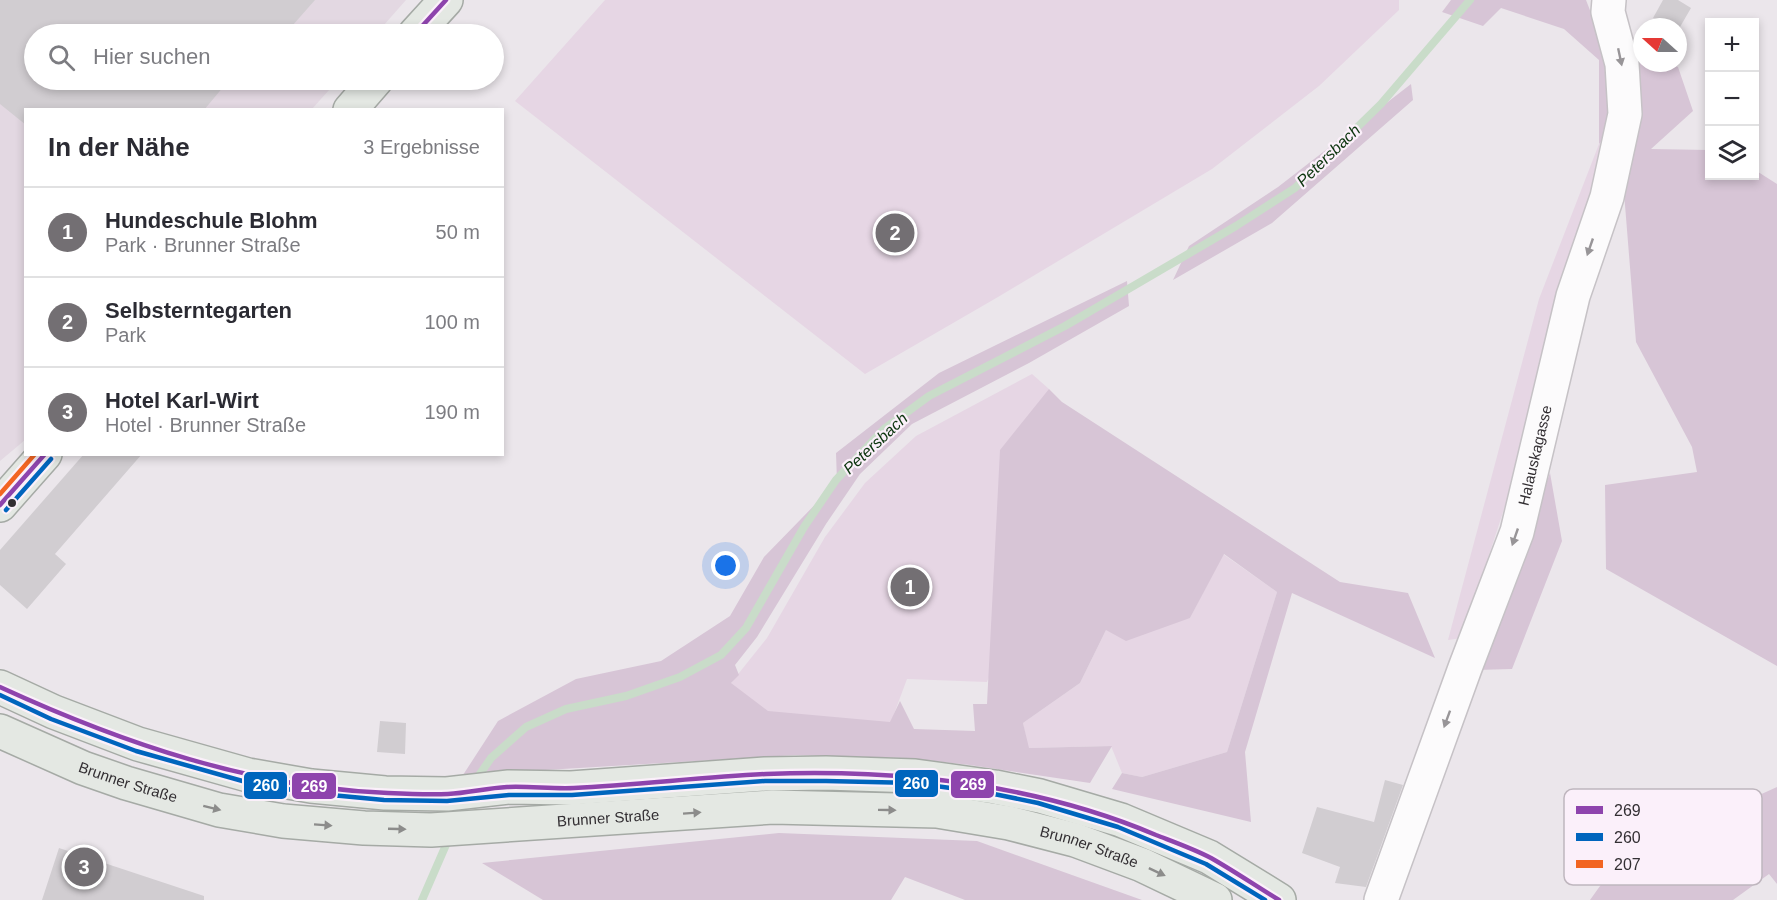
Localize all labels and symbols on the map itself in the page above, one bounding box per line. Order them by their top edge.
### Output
north arrow [1633,18,1687,72]
one-way arrow [1616,48,1625,67]
water label: Petersbach [1293,121,1363,190]
pin: 2 [876,210,914,256]
one-way arrow [1585,238,1595,256]
street label: Halauskagasse [1515,403,1555,507]
water label: Petersbach [840,409,911,477]
unlabelled marker [6,497,18,509]
one-way arrow [1509,528,1519,546]
your location [711,551,740,580]
pin: 1 [890,564,930,610]
one-way arrow [1441,711,1451,729]
street label: Brunner Straße [76,758,179,805]
line badge: 260 [894,769,939,798]
line badge: 269 [950,770,995,799]
line badge: 260 [243,771,288,800]
line badge: 269 [291,772,337,800]
text: 260 [903,775,929,792]
text: 269 [960,776,986,793]
text: 260 [253,777,279,794]
text: 269 [301,778,327,795]
legend [1564,789,1762,885]
text: 269 [1614,802,1641,819]
one-way arrow [202,803,221,813]
one-way arrow [878,805,897,815]
street label: Brunner Straße [556,806,660,830]
one-way arrow [683,808,702,818]
one-way arrow [314,820,333,830]
street label: Brunner Straße [1038,822,1141,871]
one-way arrow [388,824,407,834]
text: 260 [1614,829,1641,846]
pin: 3 [64,844,104,890]
text: 207 [1614,856,1641,873]
one-way arrow [1148,867,1166,877]

